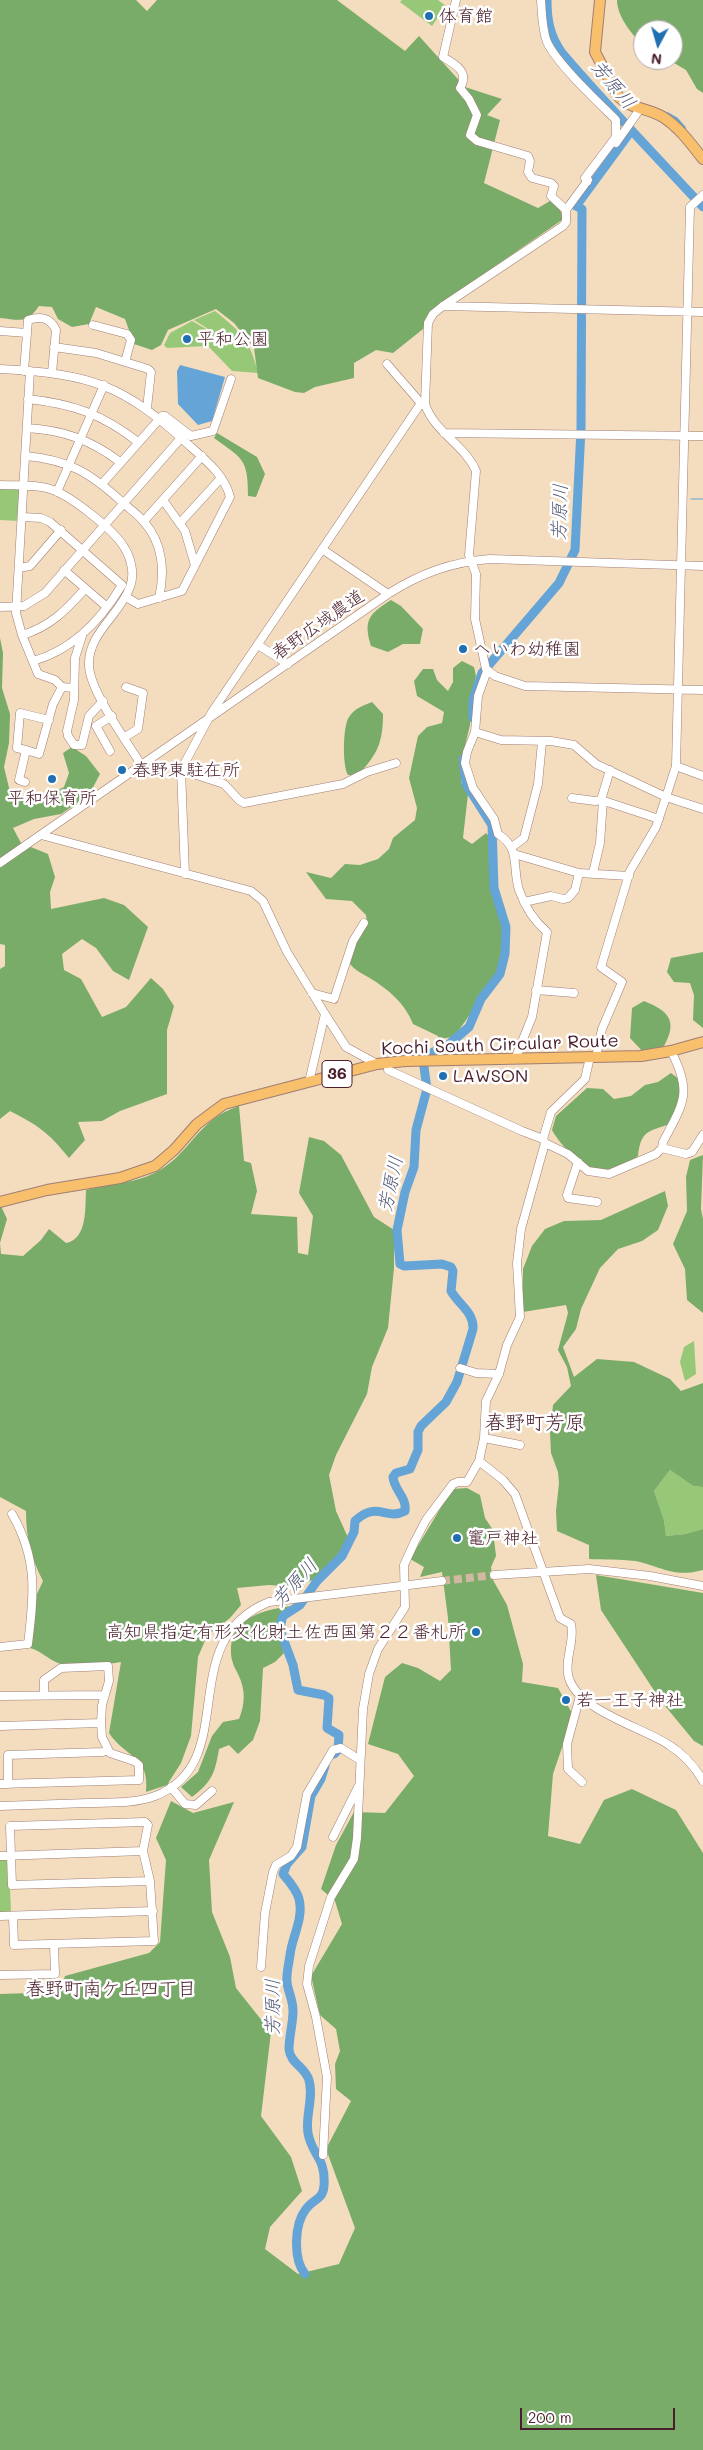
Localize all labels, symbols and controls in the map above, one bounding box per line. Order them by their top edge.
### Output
place label: 体育館 [439,5,493,27]
marker: 体育館 [423,10,435,22]
north arrow [633,20,683,70]
text: N [650,49,663,69]
water label: 芳原川 [586,56,640,114]
place label: 平和公園 [197,328,269,350]
marker: 平和公園 [181,333,193,345]
water label: 芳原川 [548,483,572,541]
street label: 春野広域農道 [268,585,368,665]
place label: へいわ幼稚園 [473,638,581,660]
marker: へいわ幼稚園 [457,643,469,655]
place label: 春野東駐在所 [132,759,240,781]
marker: 春野東駐在所 [116,764,128,776]
marker: 平和保育所 [46,773,58,785]
place label: 平和保育所 [7,787,97,809]
street label: Kochi South Circular Route [381,1030,619,1060]
road number: 36 [322,1060,352,1088]
place label: LAWSON [453,1065,528,1087]
marker: LAWSON [437,1070,449,1082]
water label: 芳原川 [374,1154,408,1214]
district label: 春野町芳原 [485,1411,585,1435]
place label: 竃戸神社 [467,1527,539,1549]
marker: 竃戸神社 [451,1532,463,1544]
water label: 芳原川 [267,1554,323,1612]
place label: 高知県指定有形文化財土佐西国第２２番札所 [106,1621,466,1643]
marker: 高知県指定有形文化財土佐西国第２２番札所 [470,1626,482,1638]
place label: 若一王子神社 [576,1689,684,1711]
marker: 若一王子神社 [560,1694,572,1706]
district label: 春野町南ケ丘四丁目 [26,1978,196,2000]
water label: 芳原川 [262,1979,284,2035]
scale bar [523,2398,678,2430]
text: 200 m [528,2407,572,2427]

